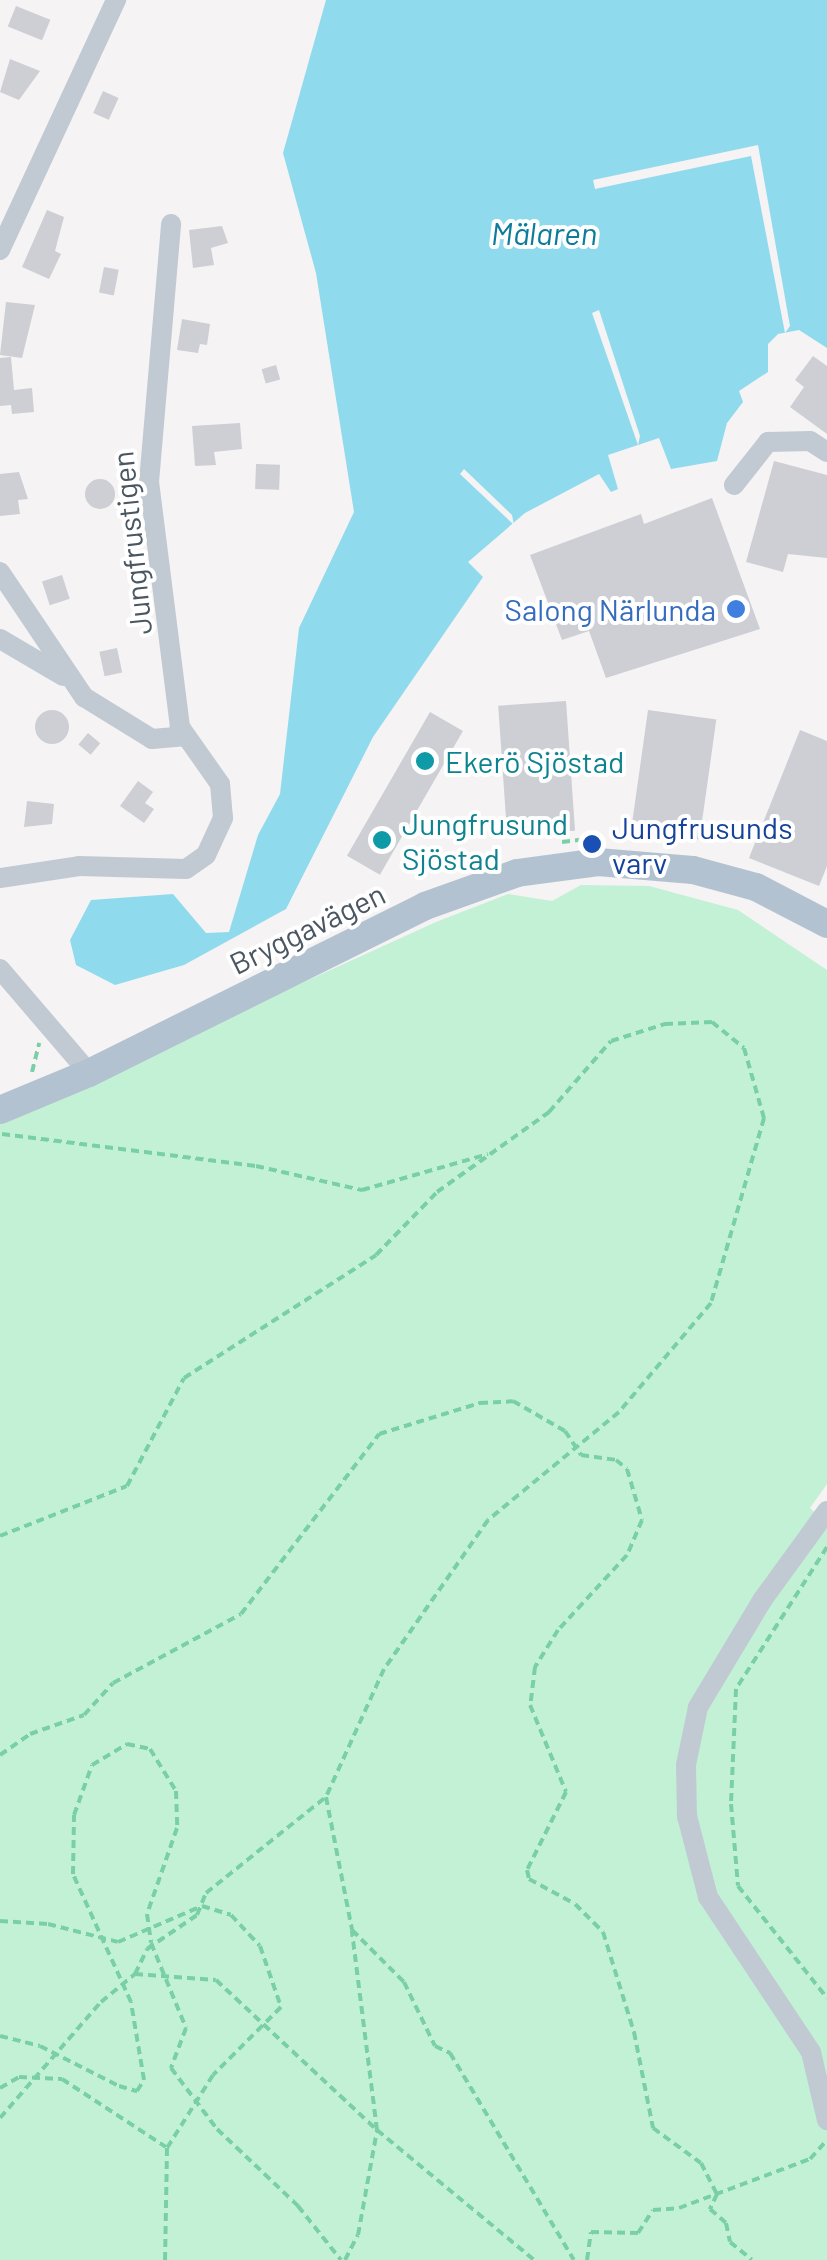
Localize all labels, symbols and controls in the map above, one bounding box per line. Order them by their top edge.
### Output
water label: Mälaren [491,213,597,251]
street label: Jungfrustigen [103,449,159,637]
place label: Salong Närlunda [505,591,716,627]
marker: Salong Närlunda [725,598,747,620]
place label: Ekerö Sjöstad [445,743,624,779]
marker: Ekerö Sjöstad [414,750,436,772]
place label: Jungfrusund Sjöstad [402,805,568,876]
place label: Jungfrusunds varv [612,809,793,880]
marker: Jungfrusund Sjöstad [371,829,393,851]
marker: Jungfrusunds varv [581,833,603,855]
street label: Bryggavägen [223,875,391,981]

